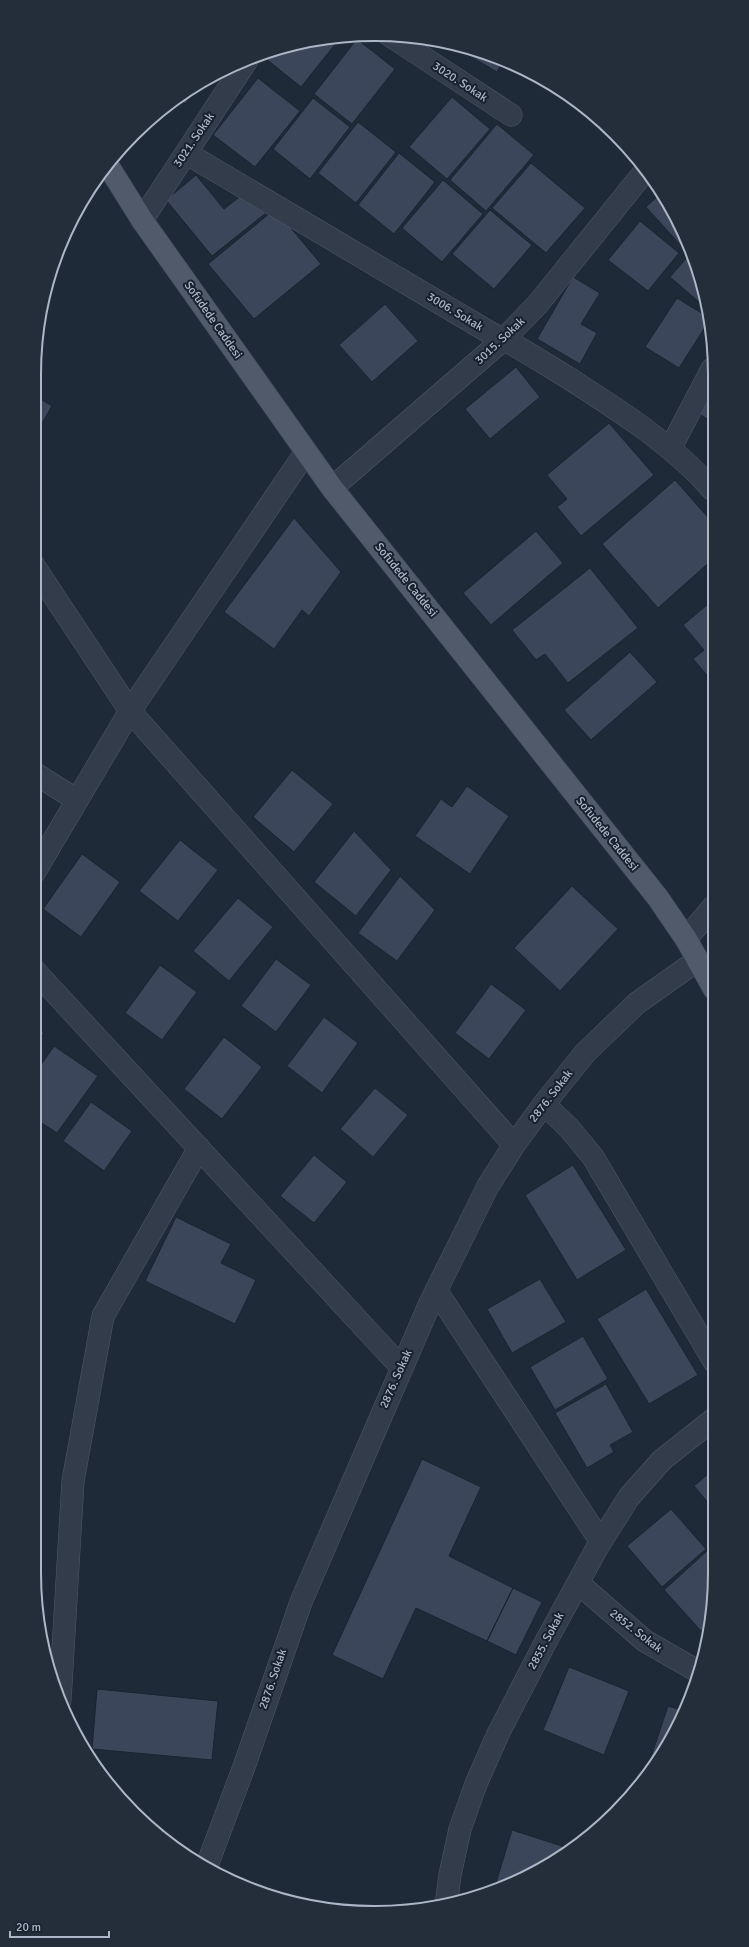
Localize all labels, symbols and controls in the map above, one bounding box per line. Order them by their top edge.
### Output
street label: 3020. Sokak [430,59,490,105]
street label: 3021. Sokak [170,110,218,170]
street label: Sofudede Caddesi [181,278,245,362]
street label: 3006. Sokak [424,289,486,335]
street label: 3015. Sokak [472,314,528,368]
street label: Sofudede Caddesi [371,540,441,620]
street label: Sofudede Caddesi [572,794,642,874]
street label: 2876. Sokak [526,1067,576,1125]
street label: 2876. Sokak [376,1347,416,1411]
street label: 2852. Sokak [607,1606,665,1656]
street label: 2855. Sokak [525,1610,567,1672]
street label: 2876. Sokak [256,1647,290,1711]
scale bar [10,1913,109,1939]
text: 20 m [16,1920,41,1935]

